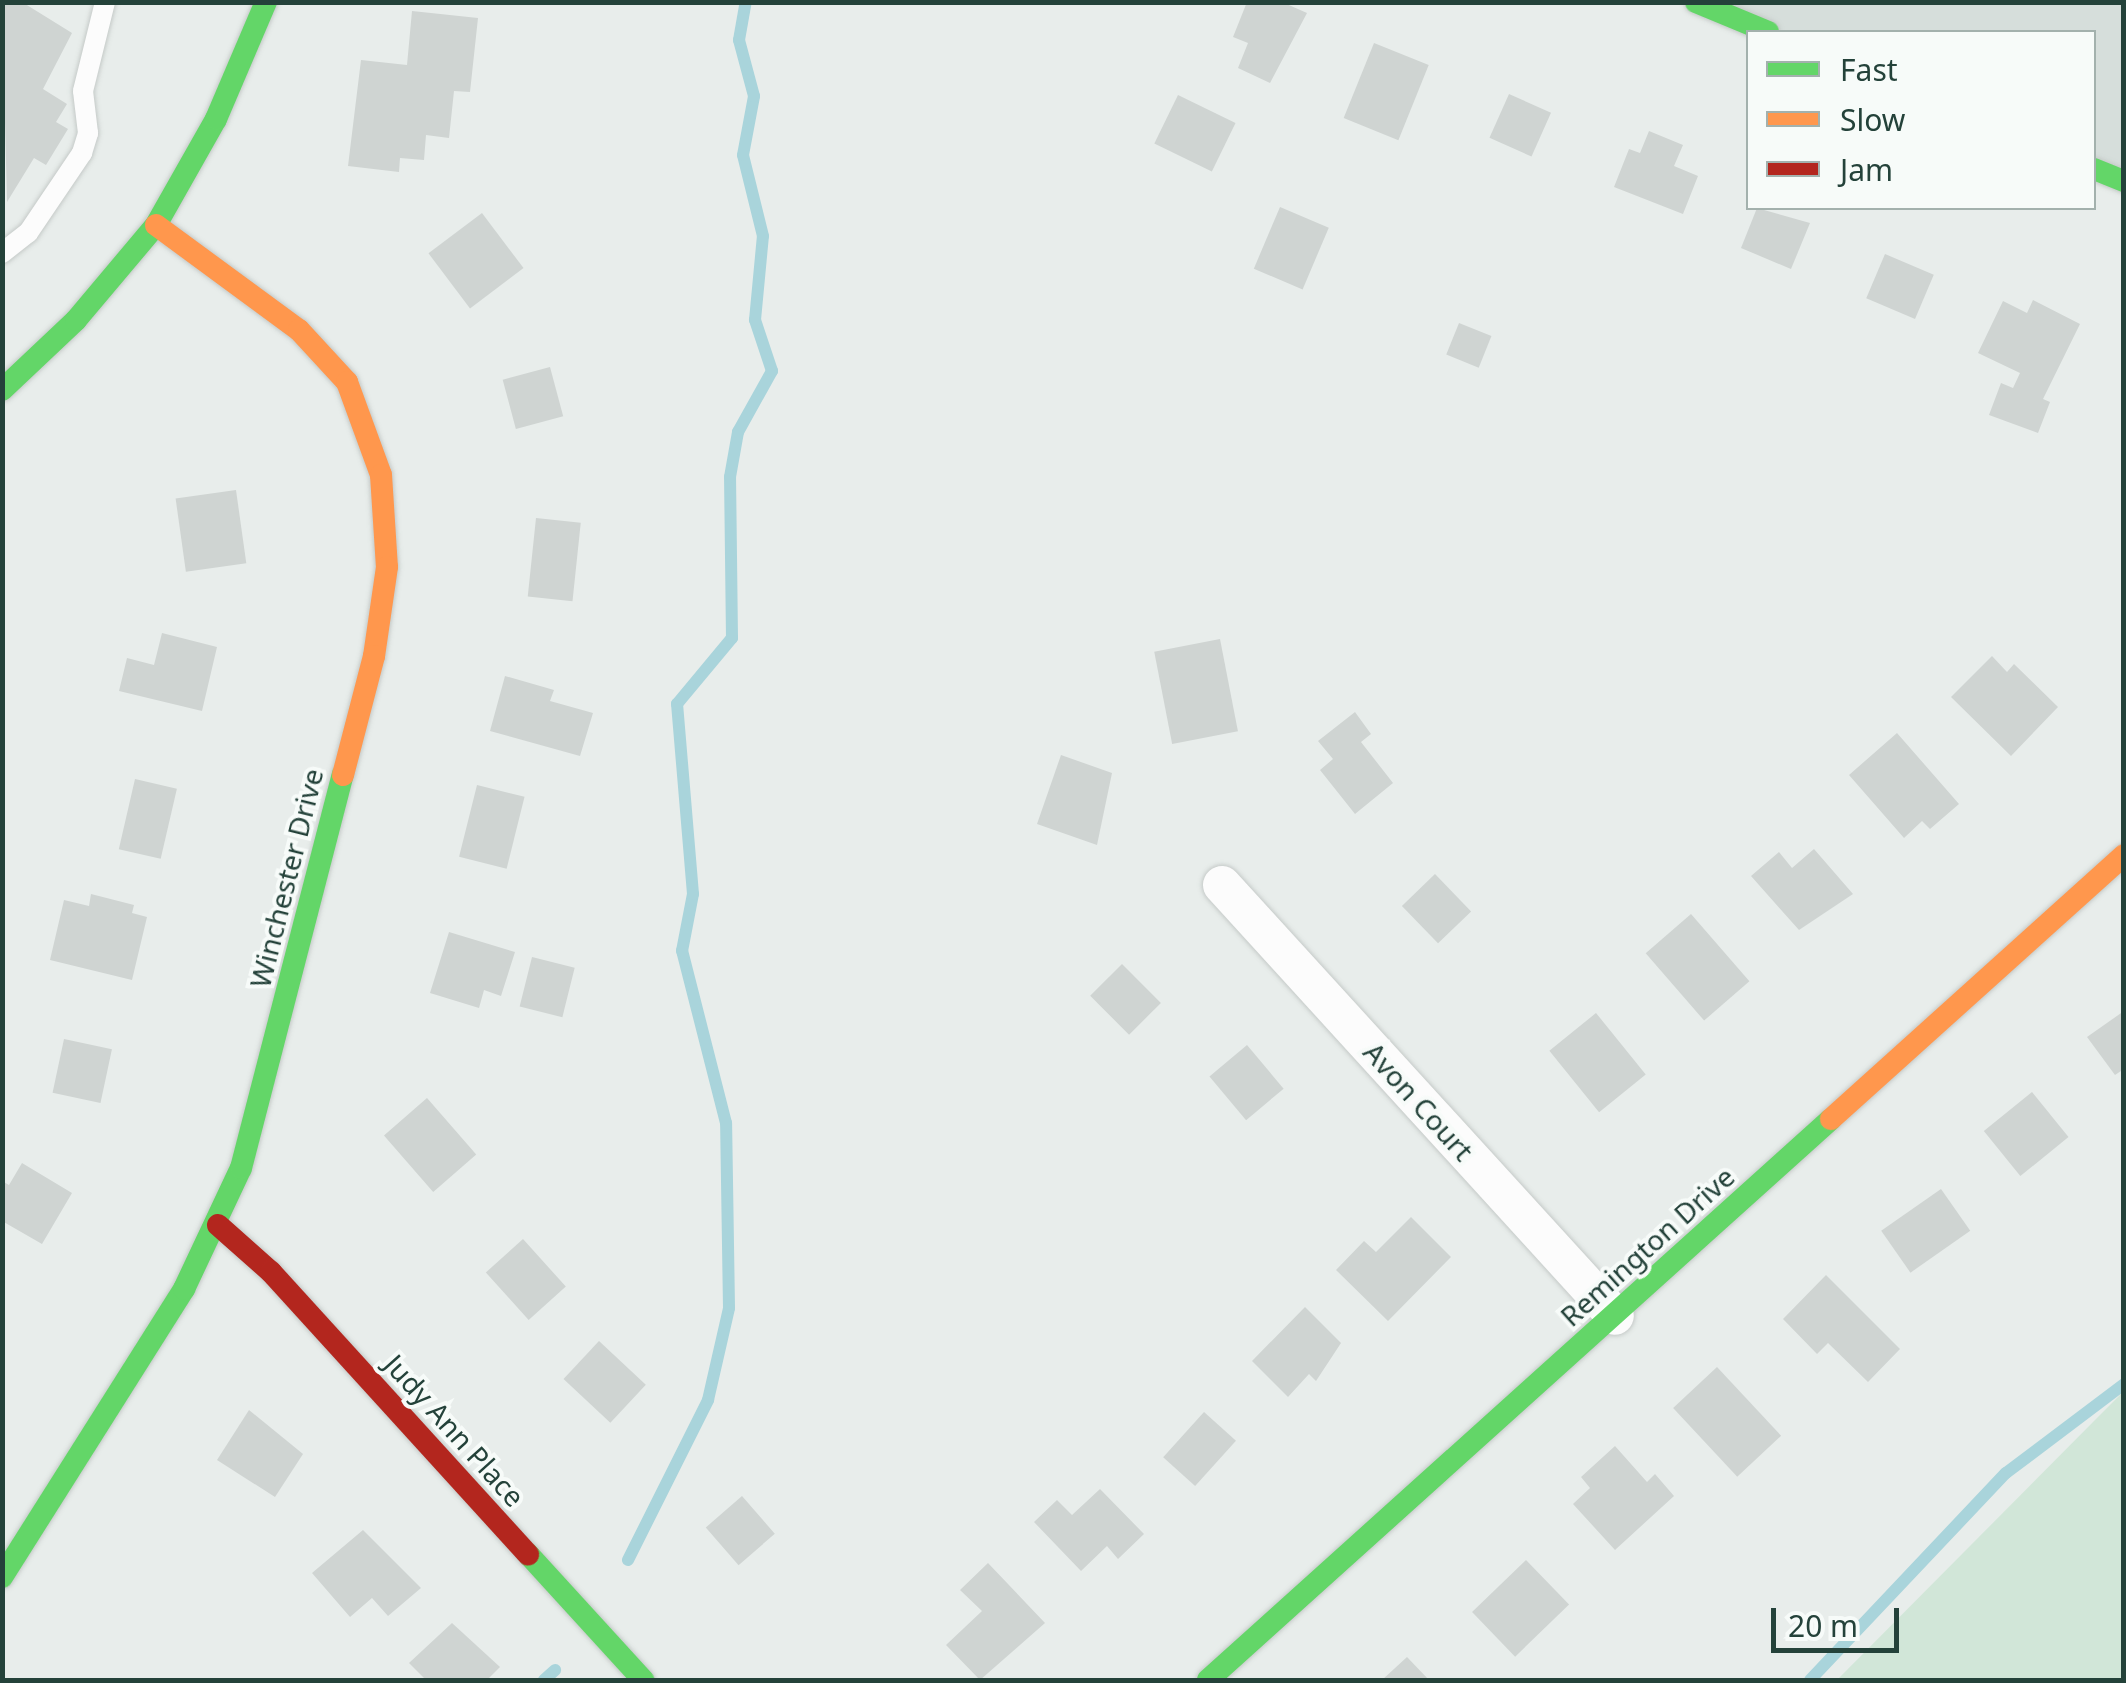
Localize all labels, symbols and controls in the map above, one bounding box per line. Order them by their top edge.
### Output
legend [1746,30,2096,210]
text: Fast [1840,49,1898,90]
text: Slow [1840,99,1905,140]
text: Jam [1840,149,1893,190]
street label: Winchester Drive [243,765,329,991]
street label: Avon Court [1357,1035,1481,1167]
street label: Remington Drive [1553,1159,1741,1333]
street label: Judy Ann Place [378,1347,532,1513]
scale bar [1776,1588,1904,1650]
text: 20 m [1788,1605,1858,1646]

